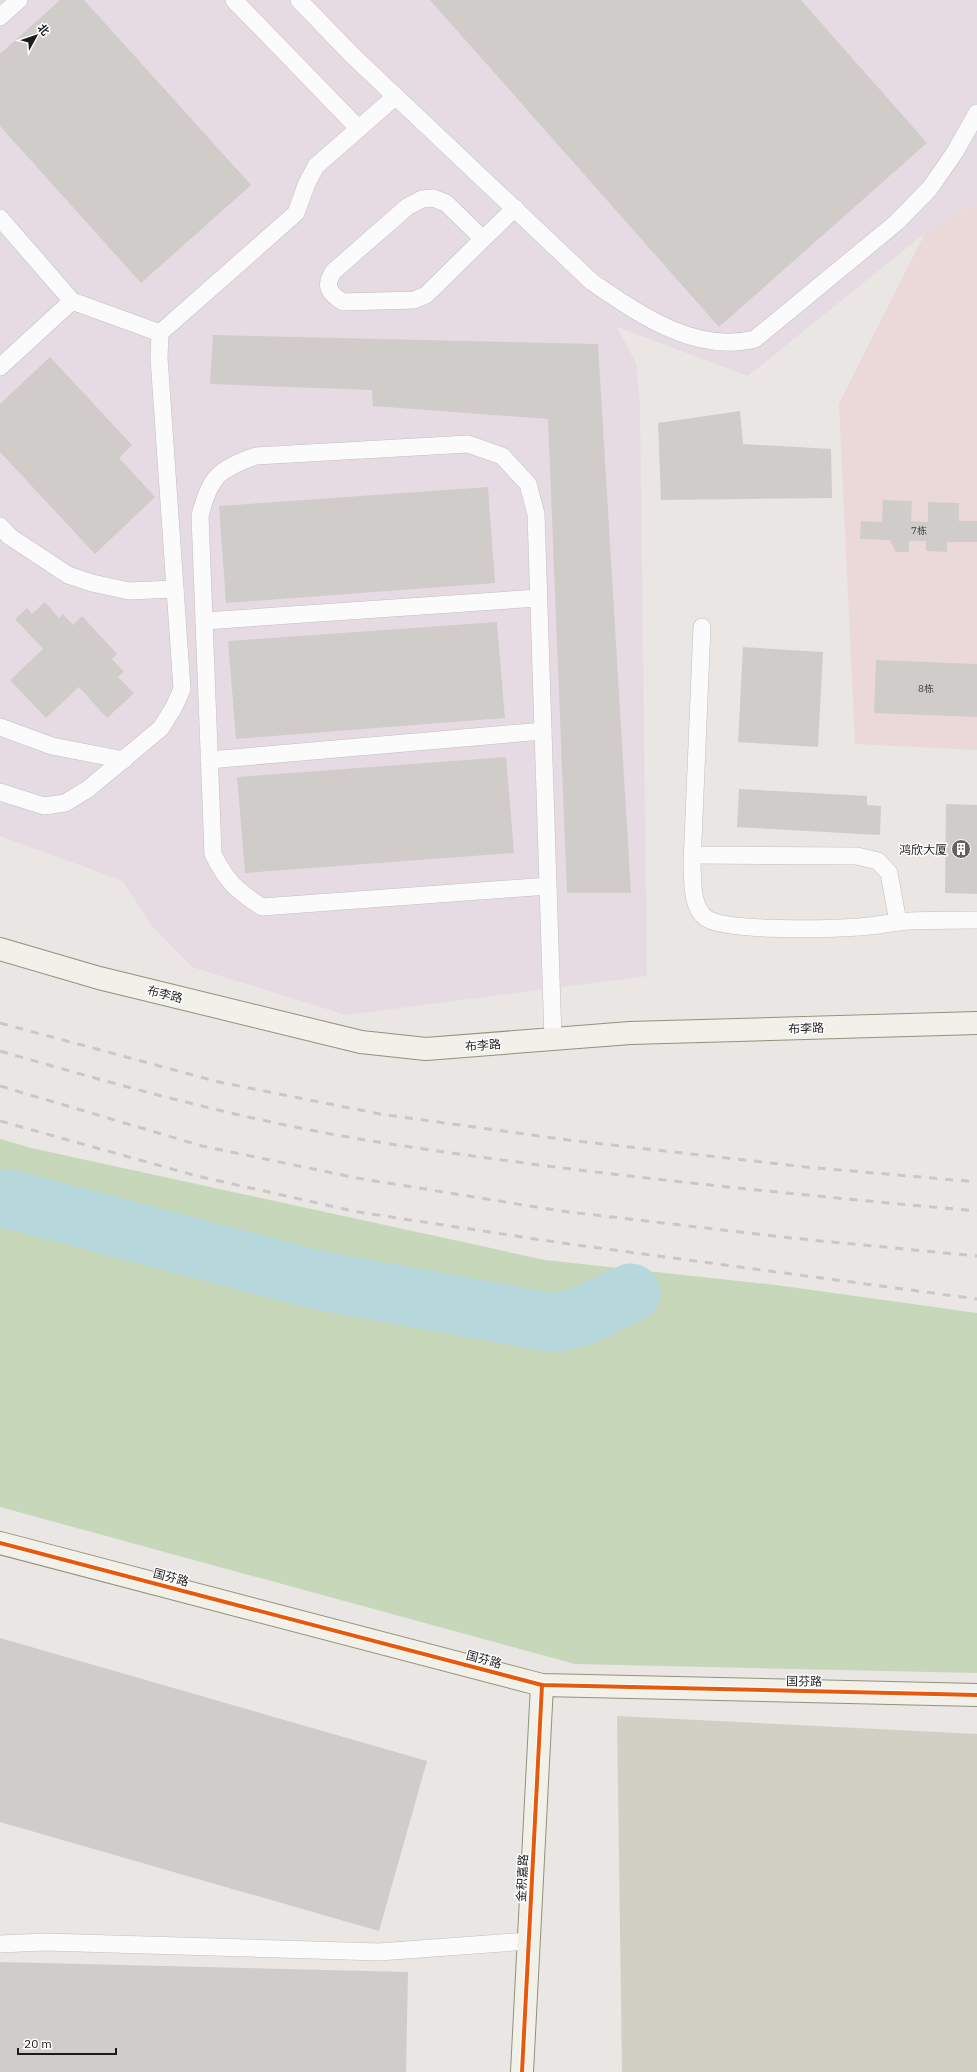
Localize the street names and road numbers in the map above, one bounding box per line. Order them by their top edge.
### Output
street label: 布李路 [146,982,184,1006]
street label: 布李路 [788,1020,824,1036]
street label: 布李路 [465,1036,501,1054]
street label: 国芬路 [152,1565,190,1589]
street label: 国芬路 [465,1647,503,1671]
street label: 国芬路 [786,1673,822,1689]
street label: 金积嘉路 [513,1854,531,1902]

